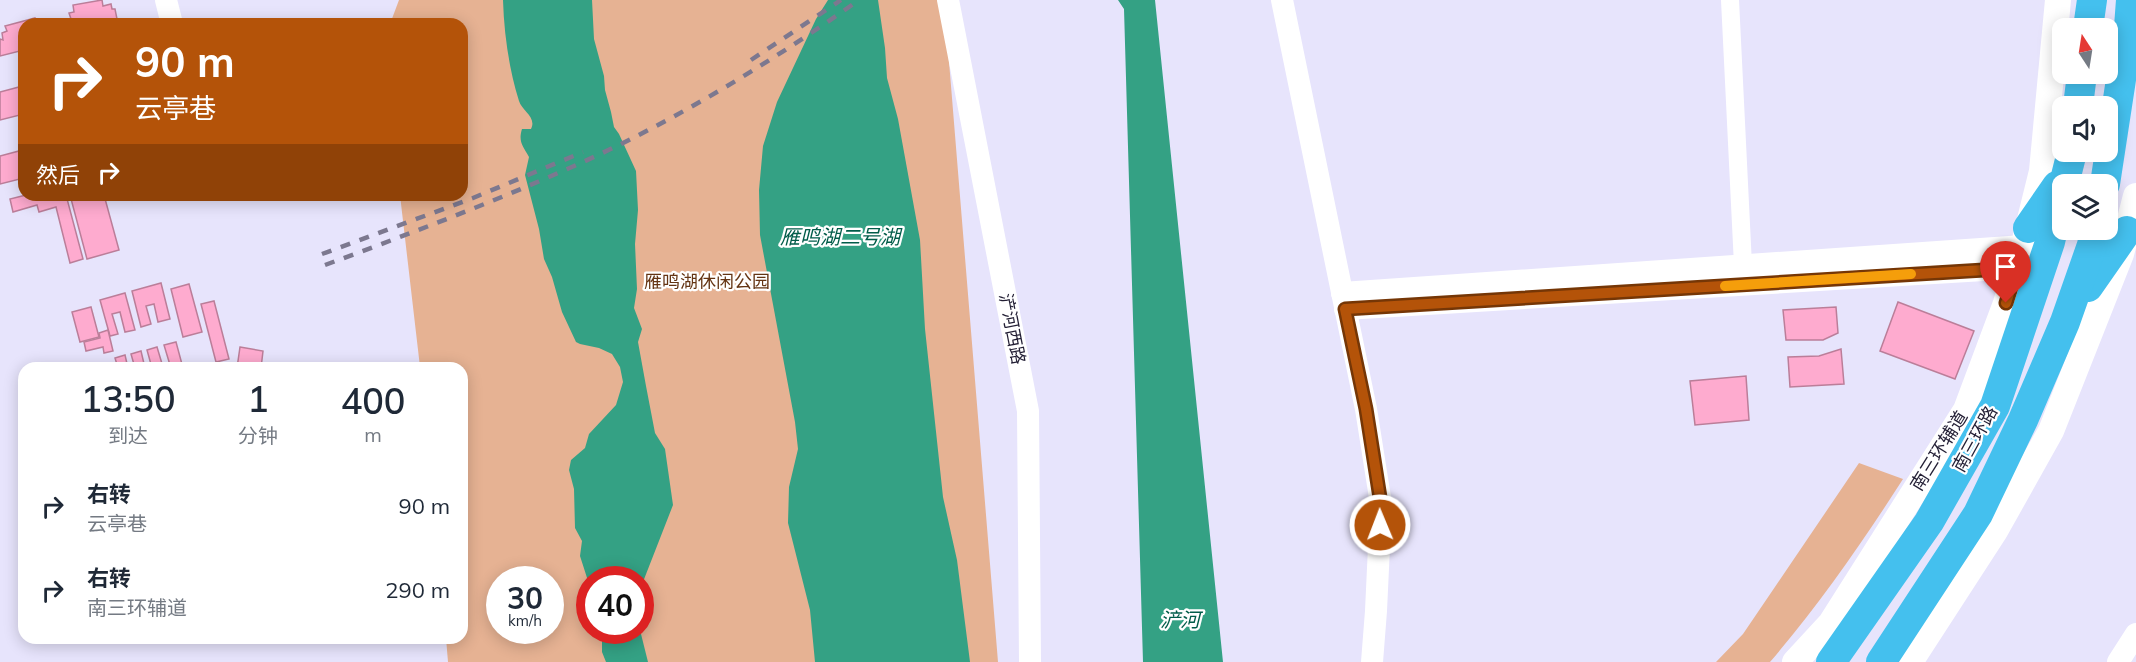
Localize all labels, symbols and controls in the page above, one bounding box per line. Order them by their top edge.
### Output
north arrow [2052,18,2118,84]
map controls [2052,18,2118,240]
text: 90 m [135,35,235,88]
icon: right [36,42,114,120]
text: 云亭巷 [135,91,216,125]
button: sound [2052,96,2118,162]
icon: right [92,156,125,189]
text: 然后 [36,161,80,189]
button: layers [2052,174,2118,240]
water label: 雁鸣湖二号湖 [780,224,903,249]
pin [1980,241,2031,303]
icon: arrive [1989,250,2022,283]
park label: 雁鸣湖休闲公园 [644,270,770,293]
street label: 浐河西路 [994,291,1031,366]
text: 13:50 [81,376,176,421]
text: 1 [247,376,269,421]
text: 400 [341,378,405,423]
street label: 南三环路 [1947,402,2002,476]
street label: 南三环辅道 [1905,406,1972,495]
text: m [364,422,382,447]
text: 到达 [108,423,148,448]
text: 分钟 [238,423,278,448]
text: 右转 [87,480,131,508]
icon: right [36,490,69,523]
text: 90 m [399,492,450,520]
position arrow [1348,493,1412,557]
text: 云亭巷 [87,511,147,536]
text: 右转 [87,564,131,592]
speed limit sign: 40 [576,566,654,644]
icon: right [36,574,69,607]
text: 290 m [385,576,450,604]
text: 30 [507,579,543,617]
text: 南三环辅道 [87,595,187,620]
water label: 浐河 [1160,607,1204,632]
text: km/h [508,611,542,630]

